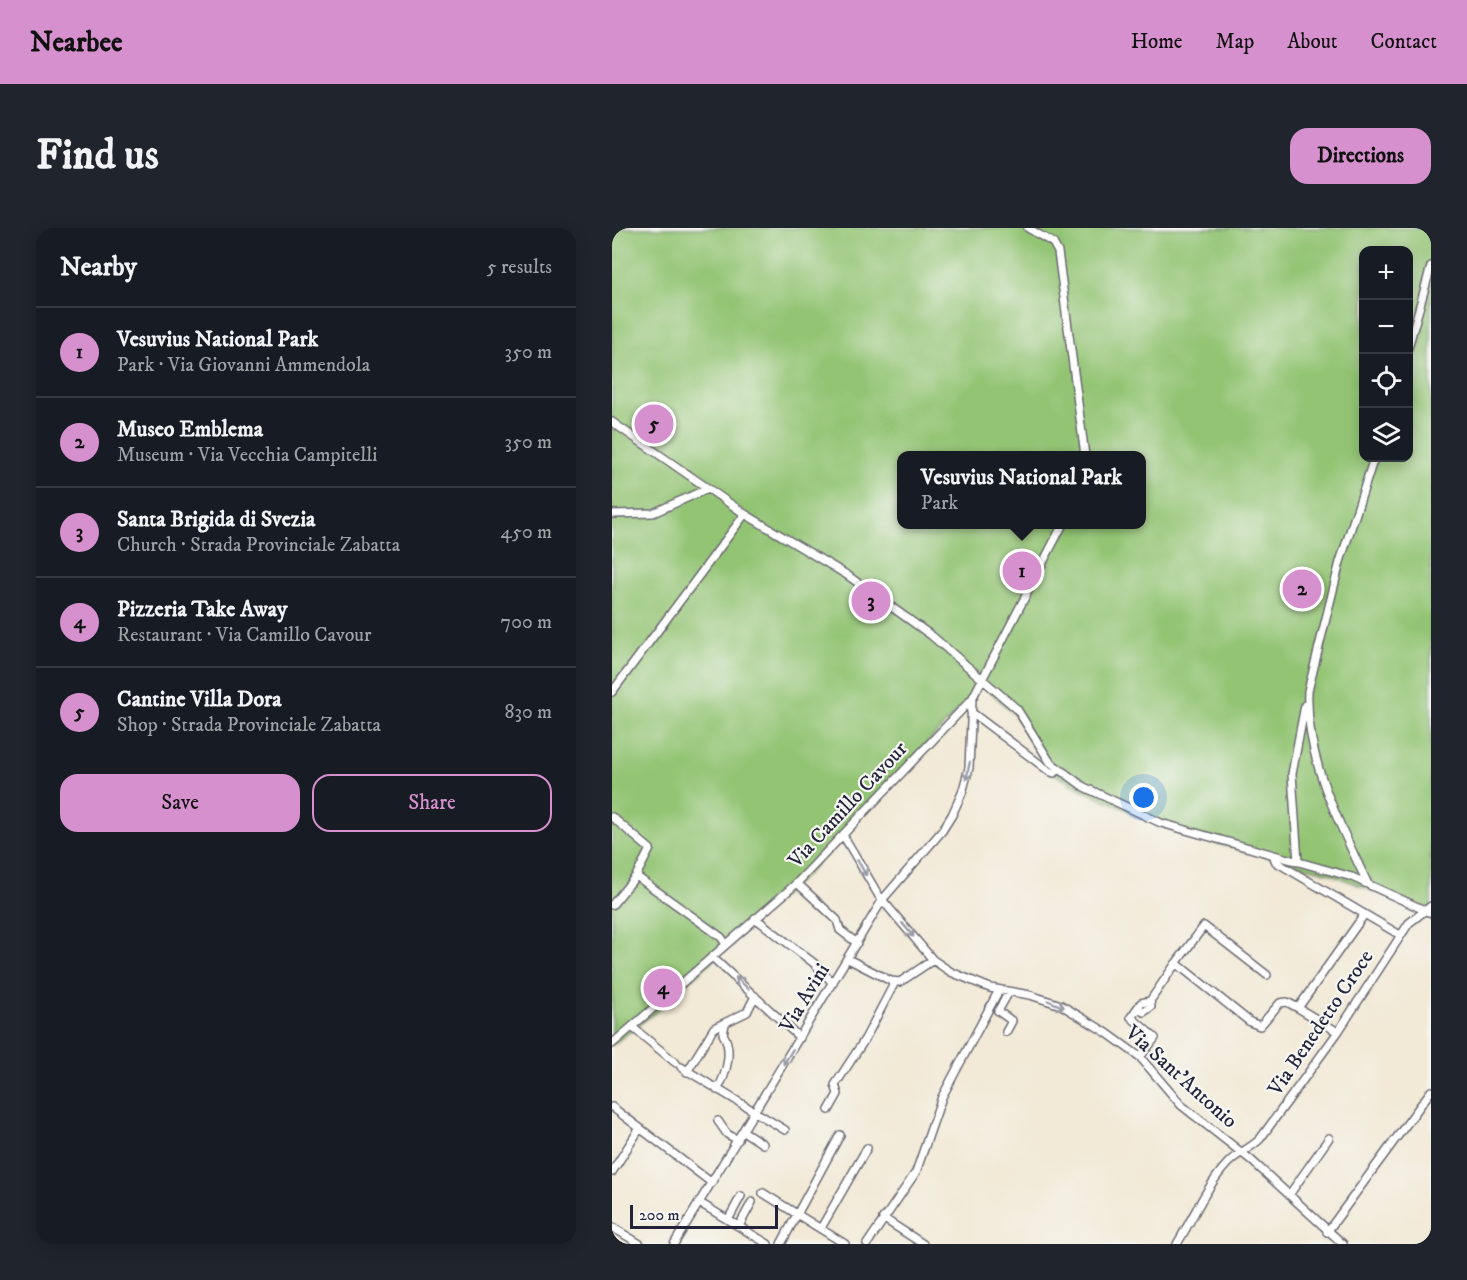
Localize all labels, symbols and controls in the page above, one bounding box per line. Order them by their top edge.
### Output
text: Nearbee [30,25,123,60]
text: Home [1131,29,1183,55]
text: Map [1216,29,1254,55]
text: About [1287,29,1338,55]
text: Contact [1371,29,1437,55]
button: Directions [1290,128,1431,184]
text: Find us [36,130,159,182]
map controls [1359,246,1413,462]
button: + [1359,246,1413,300]
text: Nearby [60,251,137,284]
text: 5 results [487,255,552,280]
button: − [1359,300,1413,354]
text: Vesuvius National Park [117,326,318,353]
text: 1 [76,340,83,365]
text: 350 m [505,340,552,365]
text: Park · Via Giovanni Ammendola [117,353,370,378]
button: locate [1359,354,1413,408]
pin: 5 [634,402,674,446]
button: layers [1359,408,1413,462]
text: Museo Emblema [117,416,263,443]
text: 2 [75,430,84,455]
text: 350 m [505,430,552,455]
text: Museum · Via Vecchia Campitelli [117,443,377,468]
popup [897,451,1146,529]
text: Vesuvius National Park [921,464,1122,491]
text: Park [921,491,958,516]
text: Santa Brigida di Svezia [117,506,315,533]
text: 3 [76,520,83,545]
text: 450 m [501,520,552,545]
text: Church · Strada Provinciale Zabatta [117,533,400,558]
pin: 1 [1002,548,1042,594]
pin: 2 [1282,566,1322,612]
pin: 3 [852,578,890,623]
text: Pizzeria Take Away [117,596,288,623]
text: 4 [74,610,85,635]
text: 700 m [501,610,552,635]
text: Restaurant · Via Camillo Cavour [117,623,371,648]
text: Cantine Villa Dora [117,686,282,713]
text: 5 [75,700,84,725]
text: 830 m [504,700,552,725]
text: Shop · Strada Provinciale Zabatta [117,713,381,738]
street label: Via Camillo Cavour [782,736,913,874]
one-way arrow [962,760,973,780]
button: Save [60,774,300,832]
button: Share [312,774,552,832]
your location [1129,783,1158,812]
one-way arrow [857,859,869,876]
one-way arrow [902,922,915,938]
street label: Via Benedetto Croce [1262,945,1380,1102]
street label: Via Avini [774,959,836,1038]
pin: 4 [644,966,682,1011]
one-way arrow [735,976,750,990]
one-way arrow [1046,999,1065,1010]
street label: Via Sant'Antonio [1119,1019,1242,1134]
one-way arrow [781,1048,793,1065]
scale bar [630,1202,778,1230]
text: 200 m [639,1205,680,1225]

